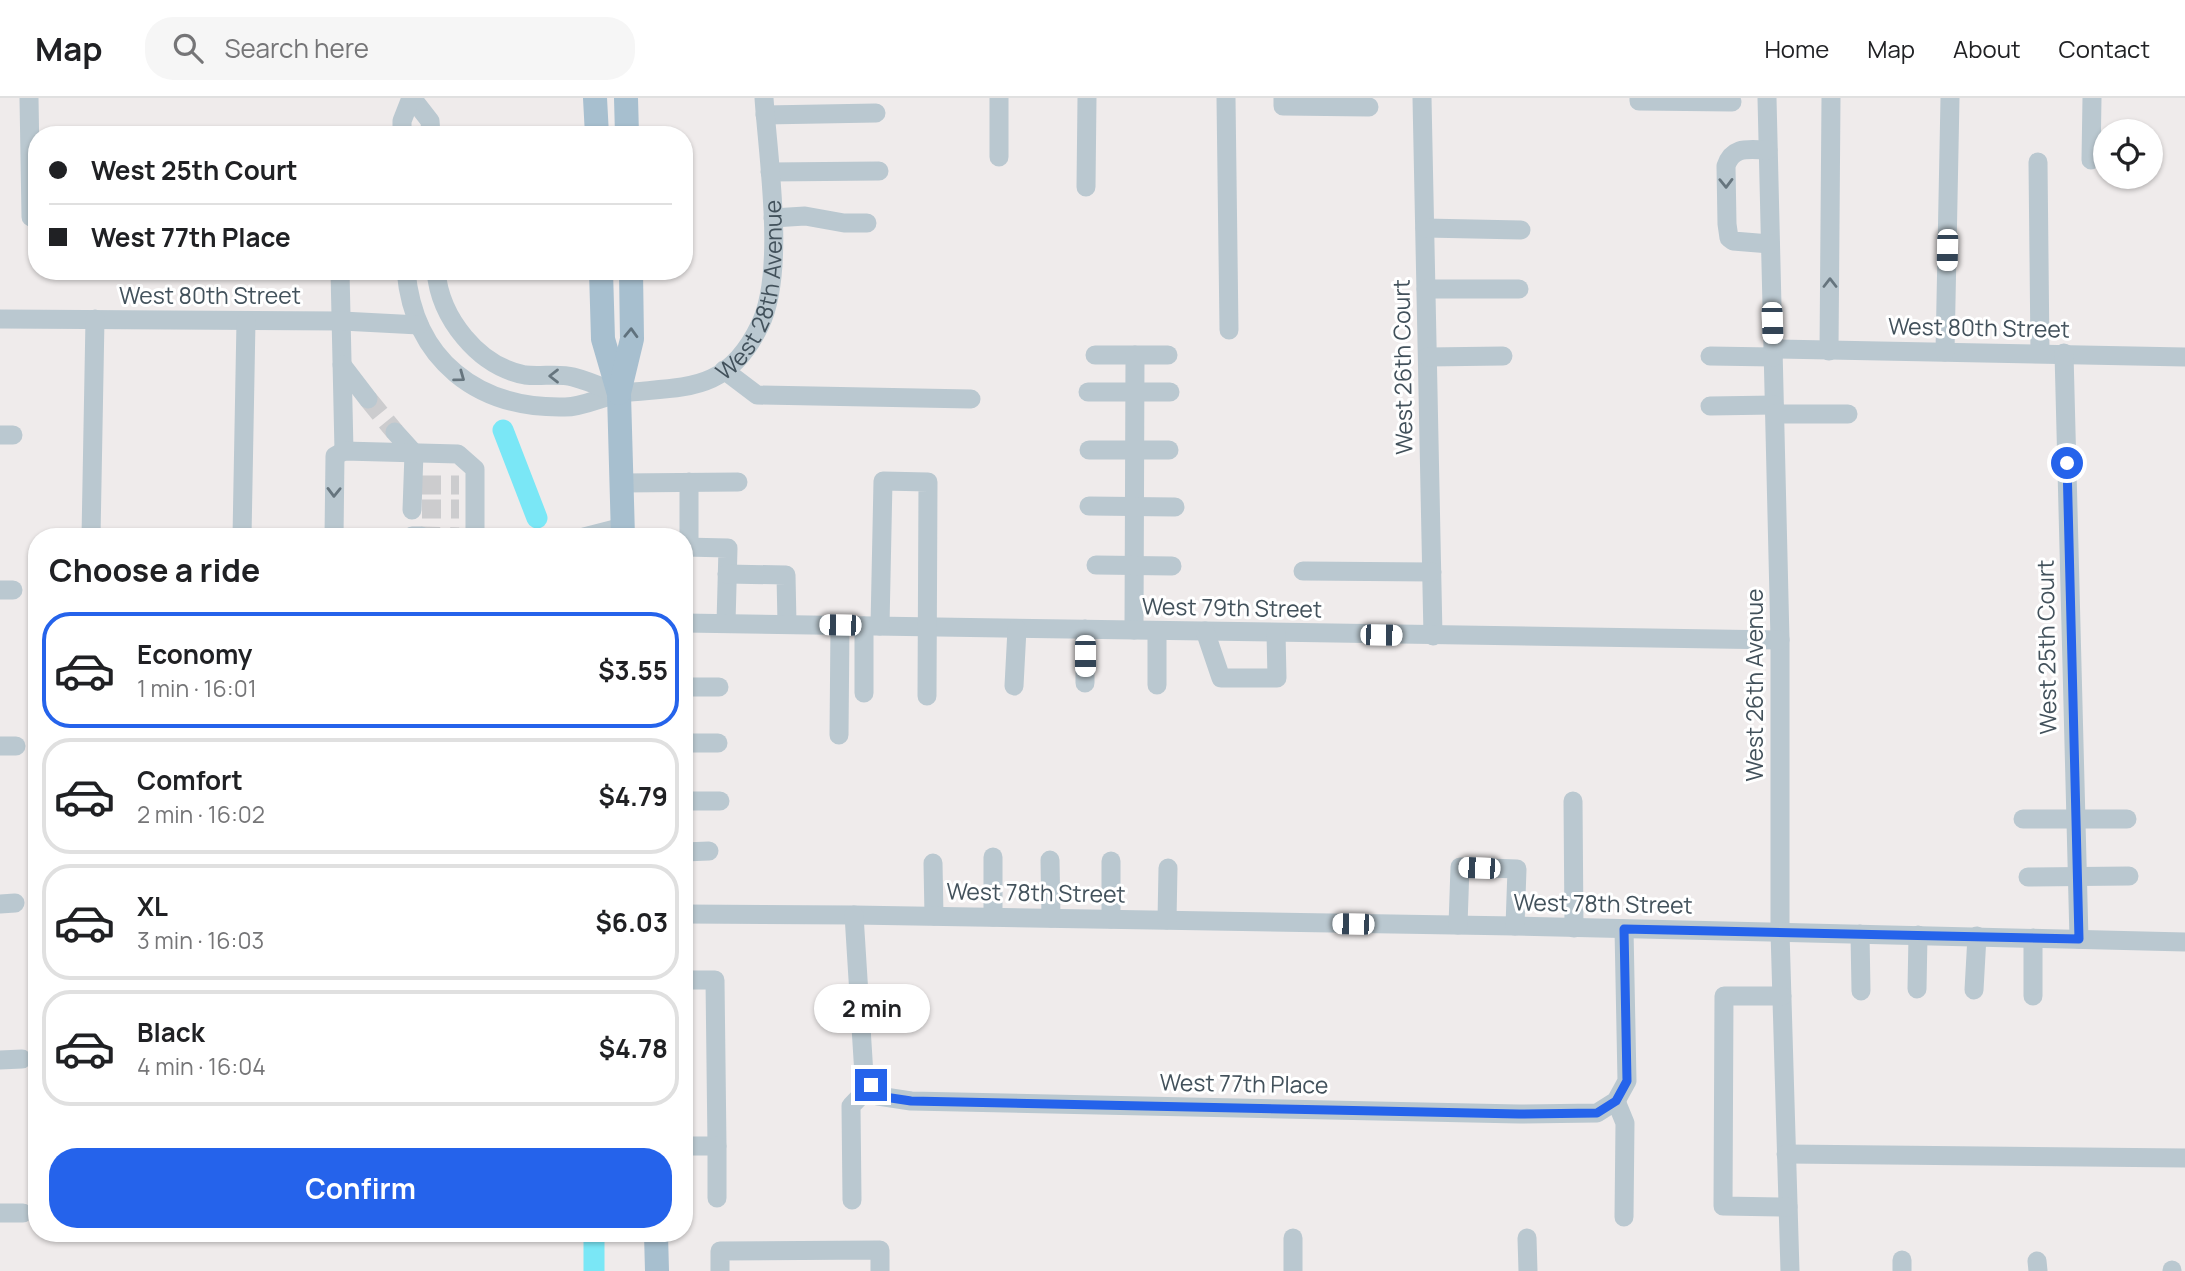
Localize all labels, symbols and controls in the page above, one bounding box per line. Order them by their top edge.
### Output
search box [145,17,635,80]
text: Map [35,26,103,71]
icon: search [169,29,207,67]
text: Search here [225,30,369,66]
text: Home [1764,32,1829,65]
text: Map [1867,32,1915,65]
text: About [1953,32,2021,65]
text: Contact [2059,32,2150,65]
map controls [2093,119,2163,189]
button: locate [2093,119,2163,189]
text: West 25th Court [91,152,298,188]
one-way arrow [1718,179,1734,189]
street label: West 28th Avenue [709,199,789,387]
text: West 77th Place [91,219,291,255]
car [1937,229,1958,271]
one-way arrow [1822,277,1838,287]
street label: West 80th Street [119,279,301,311]
street label: West 26th Court [1384,279,1420,455]
car [1761,302,1784,344]
street label: West 80th Street [1888,309,2070,345]
one-way arrow [624,327,639,338]
one-way arrow [548,368,559,384]
one-way arrow [452,369,465,382]
route start [2051,447,2083,479]
one-way arrow [327,486,342,497]
text: Choose a ride [49,548,260,592]
street label: West 25th Court [2028,559,2064,735]
street label: West 26th Avenue [1738,588,1770,782]
street label: West 79th Street [1142,589,1322,625]
car [819,614,862,636]
car [1360,624,1403,646]
car [1075,635,1096,677]
text: Economy [137,636,252,672]
icon: car [53,639,116,702]
text: $3.55 [598,652,668,688]
text: 1 min · 16:01 [137,672,257,704]
text: Comfort [137,762,243,798]
icon: car [53,765,116,828]
text: $4.79 [598,778,668,814]
text: 2 min · 16:02 [137,798,265,830]
car [1458,857,1501,879]
street label: West 78th Street [946,874,1126,910]
street label: West 78th Street [1513,885,1693,921]
text: XL [137,888,168,924]
icon: car [53,891,116,954]
text: $6.03 [595,904,668,940]
car [1332,913,1375,935]
text: 3 min · 16:03 [137,924,264,956]
callout: 2 min [813,984,929,1032]
text: 2 min [842,992,902,1024]
text: Black [137,1014,205,1050]
icon: car [53,1017,116,1080]
text: $4.78 [599,1030,668,1066]
text: 4 min · 16:04 [137,1050,266,1082]
street label: West 77th Place [1159,1066,1329,1100]
route end [855,1069,887,1101]
button: Confirm [49,1148,672,1228]

